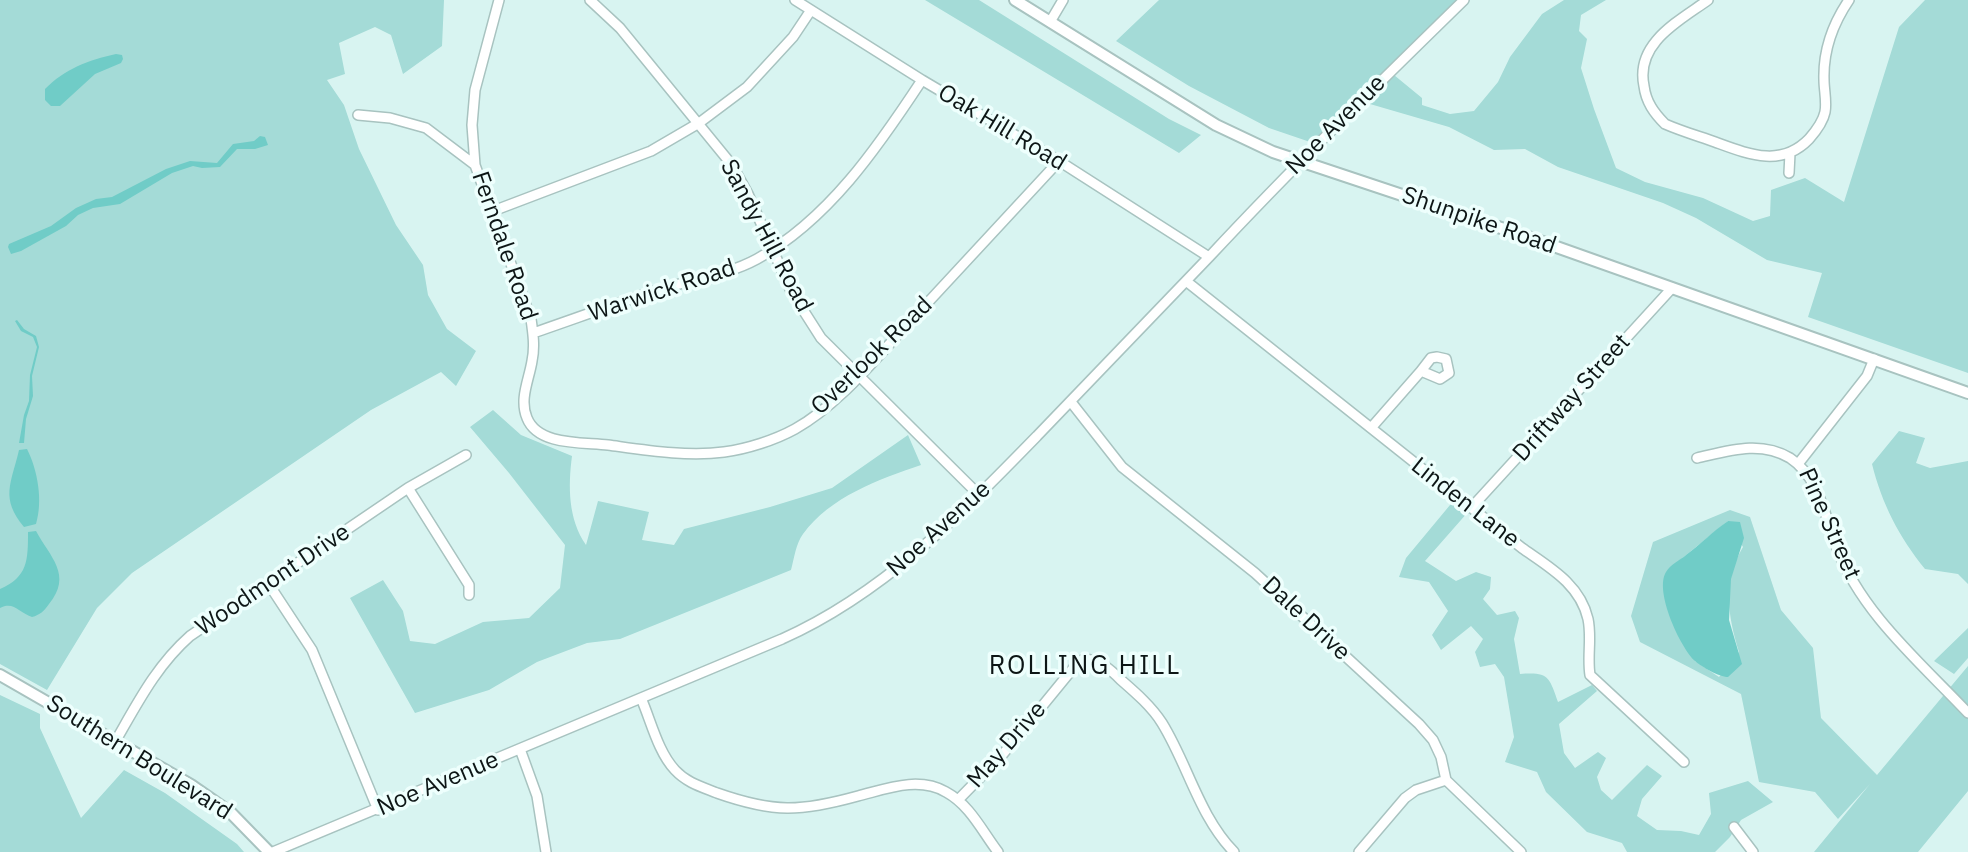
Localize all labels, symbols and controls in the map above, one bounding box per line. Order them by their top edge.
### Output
street label: Noe Avenue [1280,69,1392,181]
street label: Oak Hill Road [932,78,1072,178]
street label: Sandy Hill Road [714,155,818,317]
street label: Ferndale Road [465,168,543,324]
street label: Shunpike Road [1398,181,1560,261]
street label: Warwick Road [585,254,739,328]
street label: Overlook Road [805,291,939,421]
street label: Driftway Street [1507,328,1637,468]
street label: Linden Lane [1405,452,1525,554]
street label: Pine Street [1792,464,1866,584]
street label: Noe Avenue [881,475,997,583]
street label: Woodmont Drive [190,518,356,642]
street label: Dale Drive [1256,571,1356,667]
district label: ROLLING HILL [990,650,1180,682]
street label: Southern Boulevard [41,689,237,827]
street label: May Drive [962,696,1052,794]
street label: Noe Avenue [373,745,503,823]

